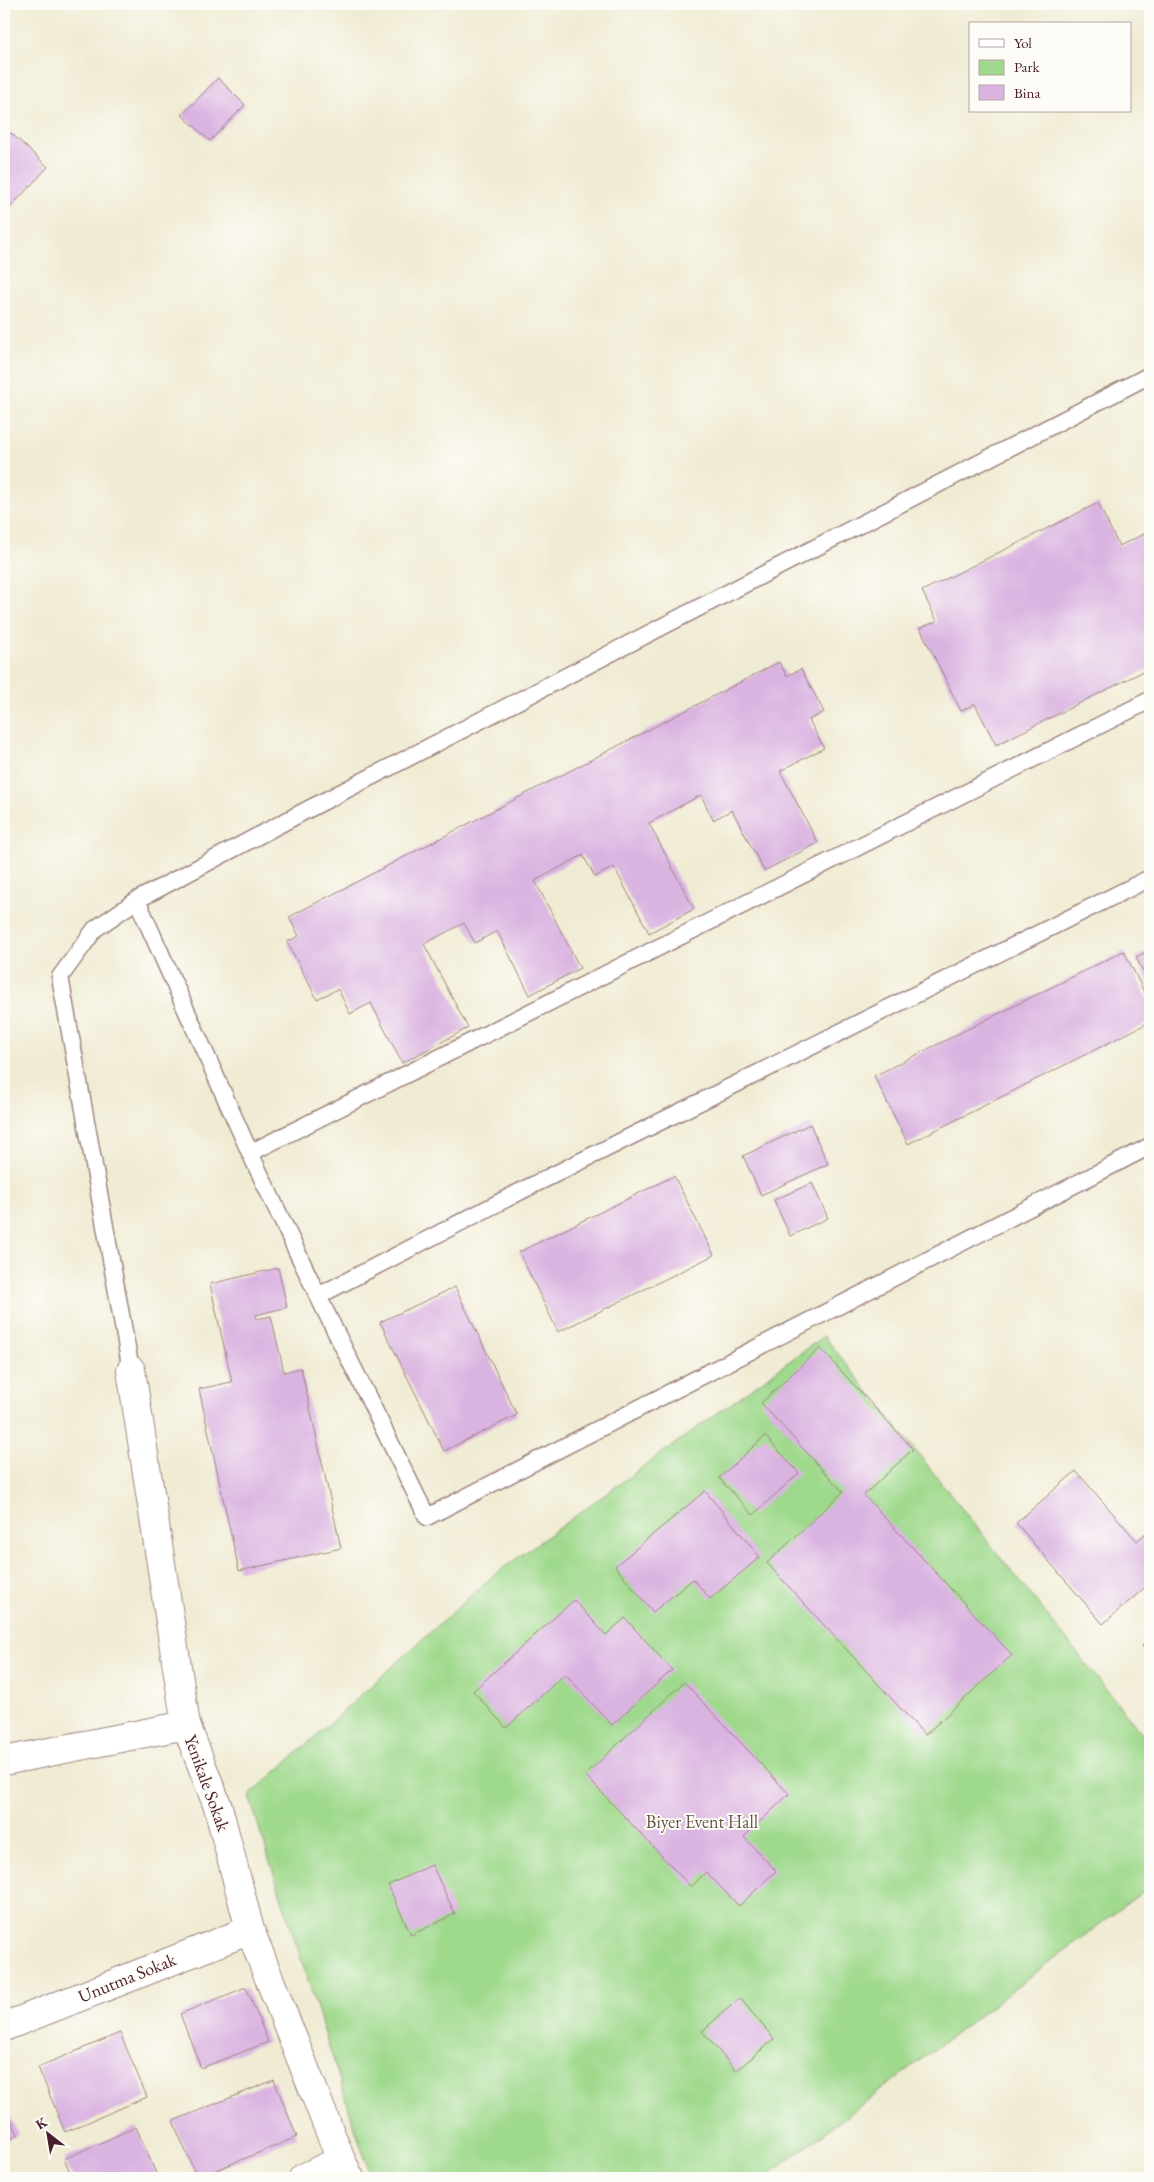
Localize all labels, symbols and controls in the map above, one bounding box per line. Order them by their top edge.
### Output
legend [969,22,1132,112]
text: Yol [1014,33,1032,52]
text: Park [1014,57,1041,76]
text: Bina [1014,83,1040,102]
street label: Yenikale Sokak [179,1731,236,1835]
park label: Biyer Event Hall [646,1810,758,1833]
street label: Unutma Sokak [74,1947,180,2008]
north arrow [22,2110,72,2160]
text: K [32,2112,51,2133]

